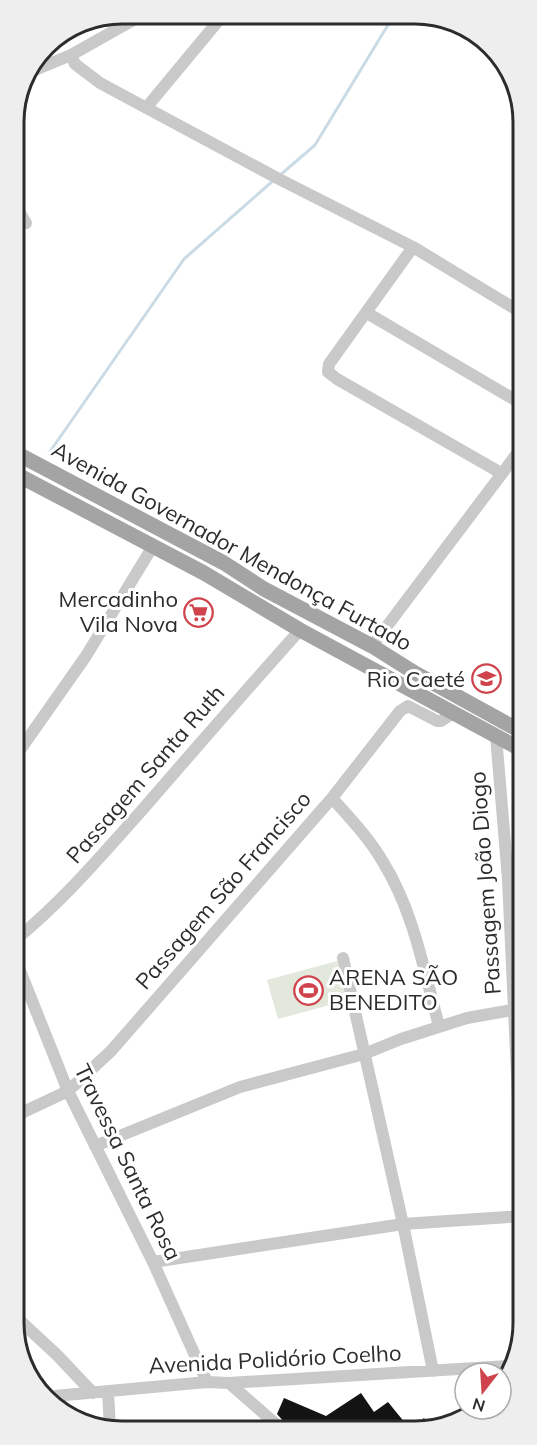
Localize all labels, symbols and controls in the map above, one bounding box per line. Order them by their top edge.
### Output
street label: Avenida Governador Mendonça Furtado [47,435,417,657]
place label: Mercadinho Vila Nova [59,585,178,638]
supermarket icon: Mercadinho Vila Nova [183,596,215,628]
school or university icon: Rio Caeté [470,663,502,695]
place label: Rio Caeté [367,665,465,693]
street label: Passagem Santa Ruth [60,679,230,869]
street label: Passagem João Diogo [463,770,507,996]
street label: Passagem São Francisco [129,785,317,995]
place label: ARENA SÃO BENEDITO [329,963,458,1016]
sports icon: ARENA SÃO BENEDITO [292,974,324,1006]
street label: Travessa Santa Rosa [68,1059,188,1265]
street label: Avenida Polidório Coelho [148,1338,402,1380]
north arrow [453,1361,513,1421]
text: N [470,1394,487,1417]

